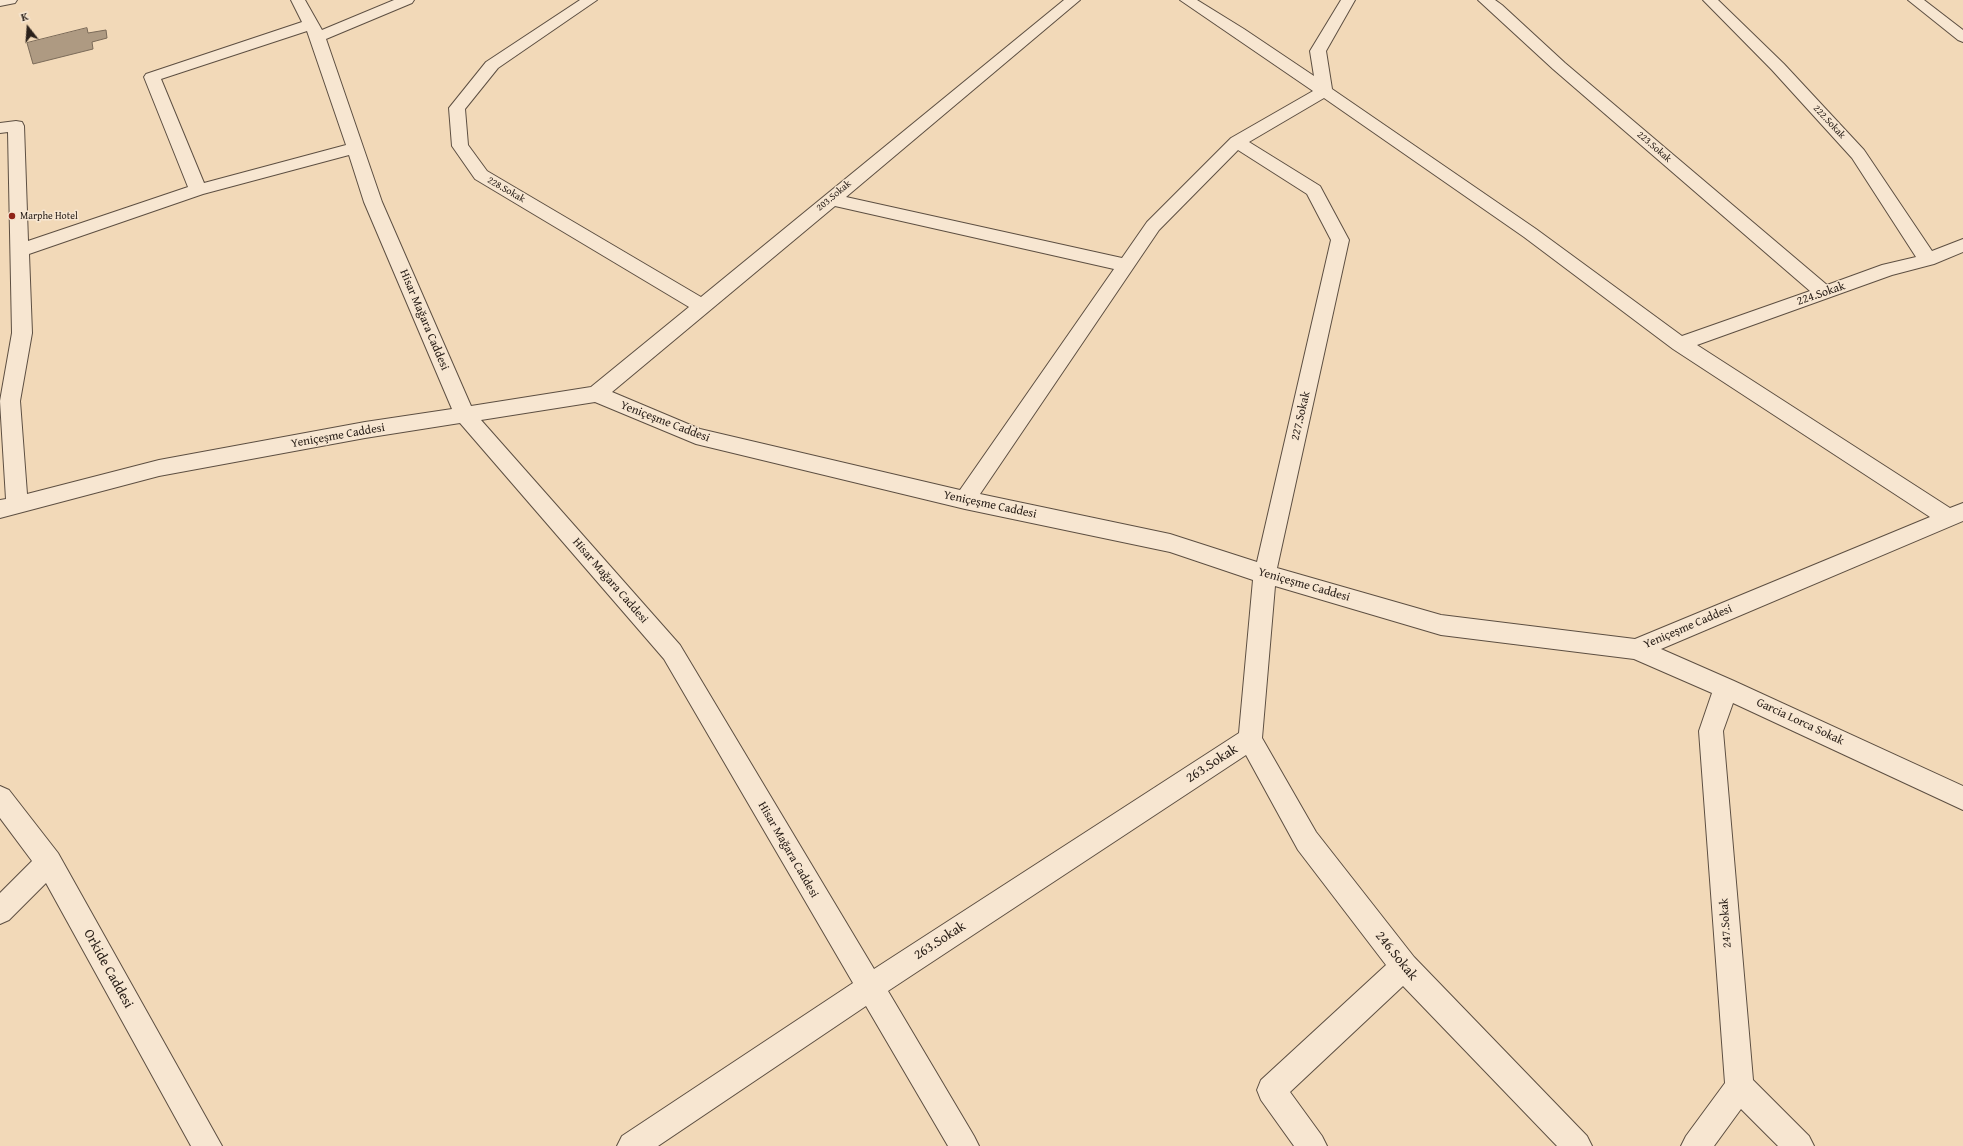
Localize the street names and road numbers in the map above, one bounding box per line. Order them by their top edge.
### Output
street label: 222.Sokak [1810,103,1848,141]
street label: 223.Sokak [1634,129,1674,165]
street label: 228.Sokak [485,174,527,206]
street label: 203.Sokak [814,178,854,214]
street label: Hisar Mağara Caddesi [396,267,452,373]
street label: 224.Sokak [1795,279,1847,309]
street label: 227.Sokak [1288,390,1314,442]
street label: Yeniçeşme Caddesi [618,398,712,446]
street label: Yeniçeşme Caddesi [290,421,386,451]
street label: Yeniçeşme Caddesi [942,488,1038,522]
street label: Hisar Mağara Caddesi [569,535,651,627]
street label: Yeniçeşme Caddesi [1256,565,1352,605]
street label: Yeniçeşme Caddesi [1642,602,1734,652]
street label: Garcia Lorca Sokak [1754,695,1846,749]
street label: 263.Sokak [1183,741,1241,787]
street label: Hisar Mağara Caddesi [755,799,821,901]
street label: 247.Sokak [1717,898,1735,948]
street label: 263.Sokak [911,918,969,964]
street label: Orkide Caddesi [79,927,137,1011]
street label: 246.Sokak [1371,928,1421,984]

